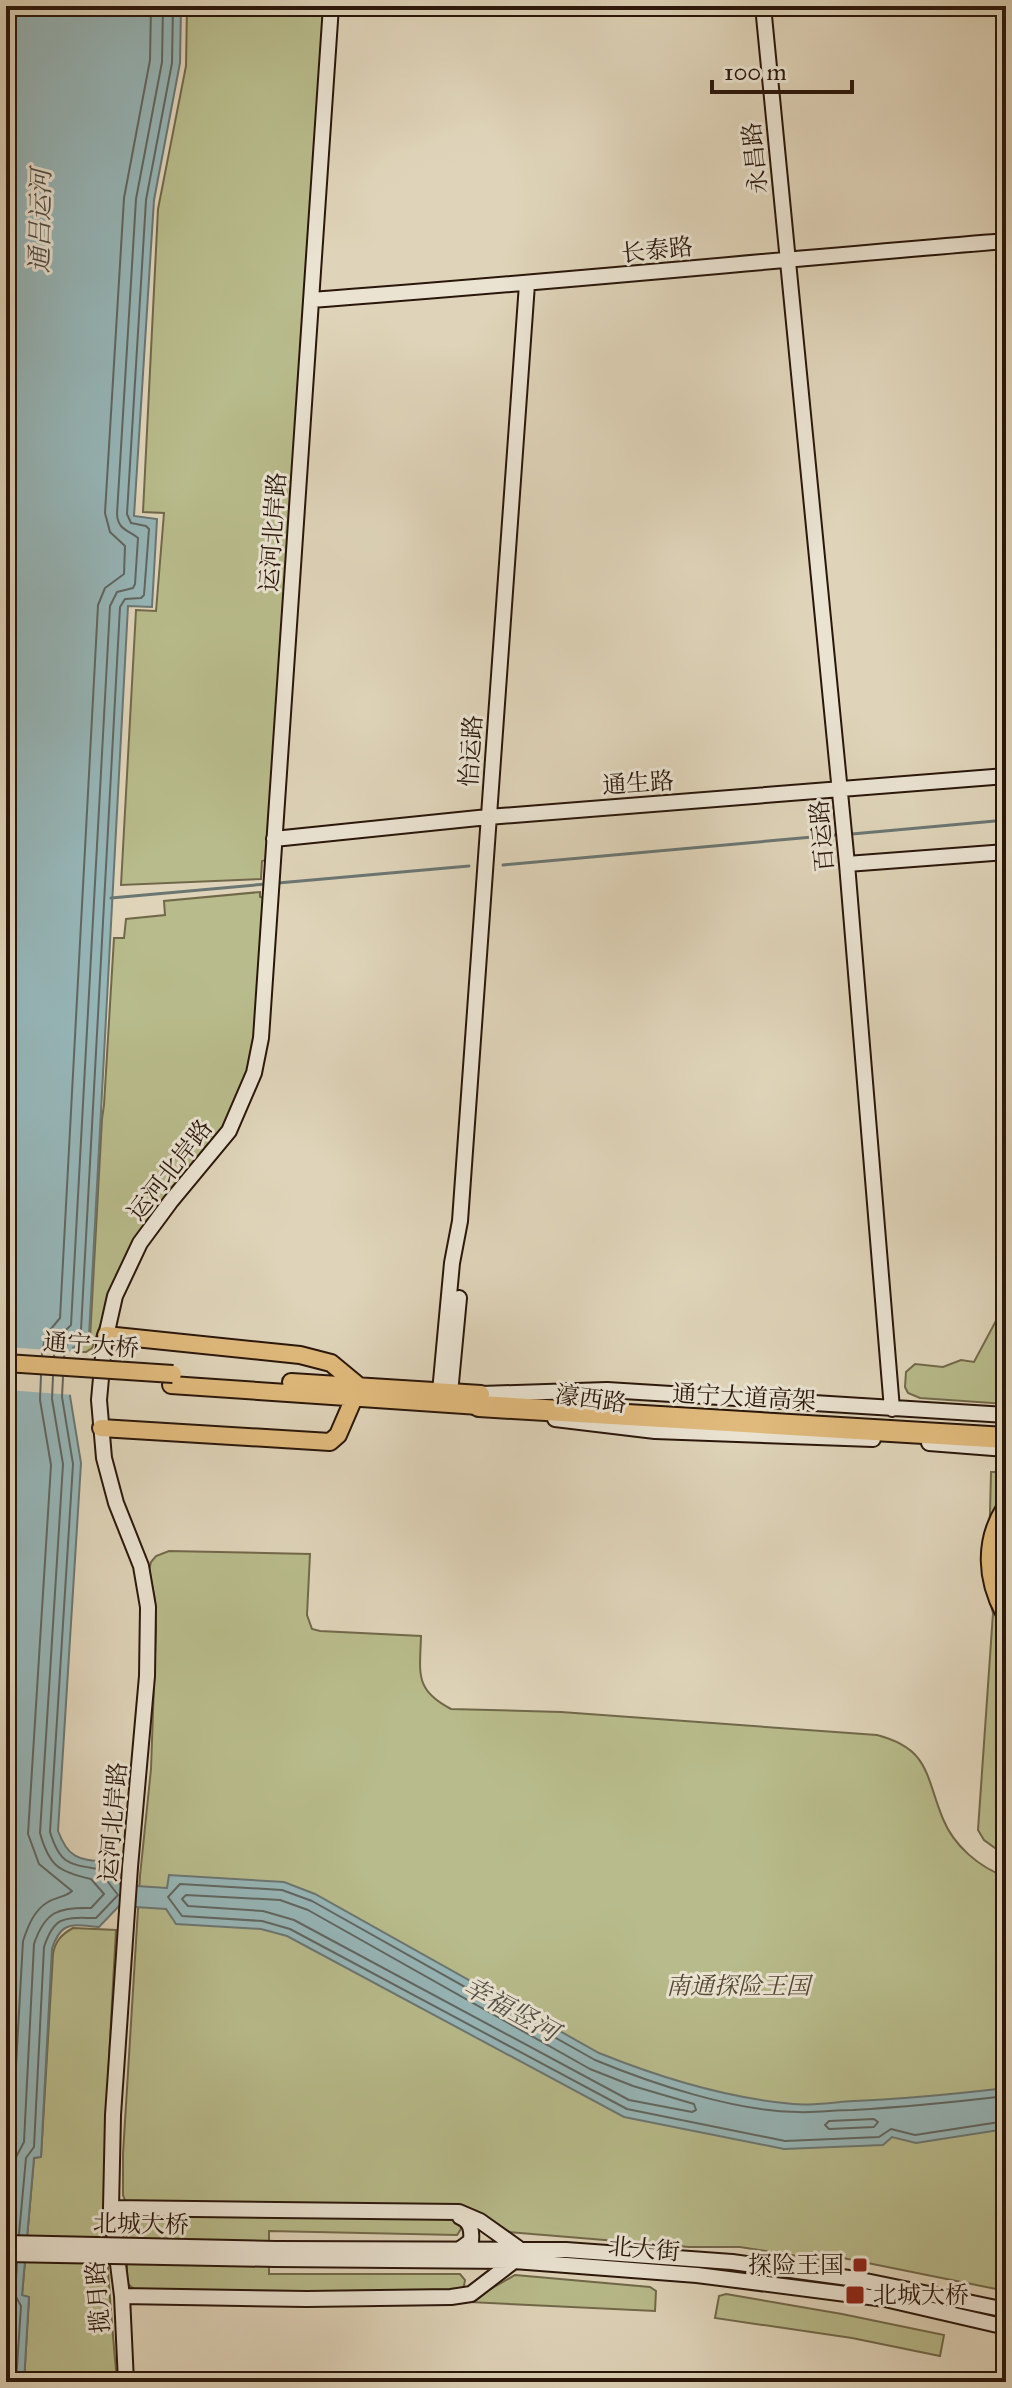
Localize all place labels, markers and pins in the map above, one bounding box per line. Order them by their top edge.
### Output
place label: 探险王国 [748,2250,844,2280]
marker: 探险王国 [851,2256,869,2274]
place label: 北城大桥 [873,2280,969,2310]
marker: 北城大桥 [844,2284,866,2306]

